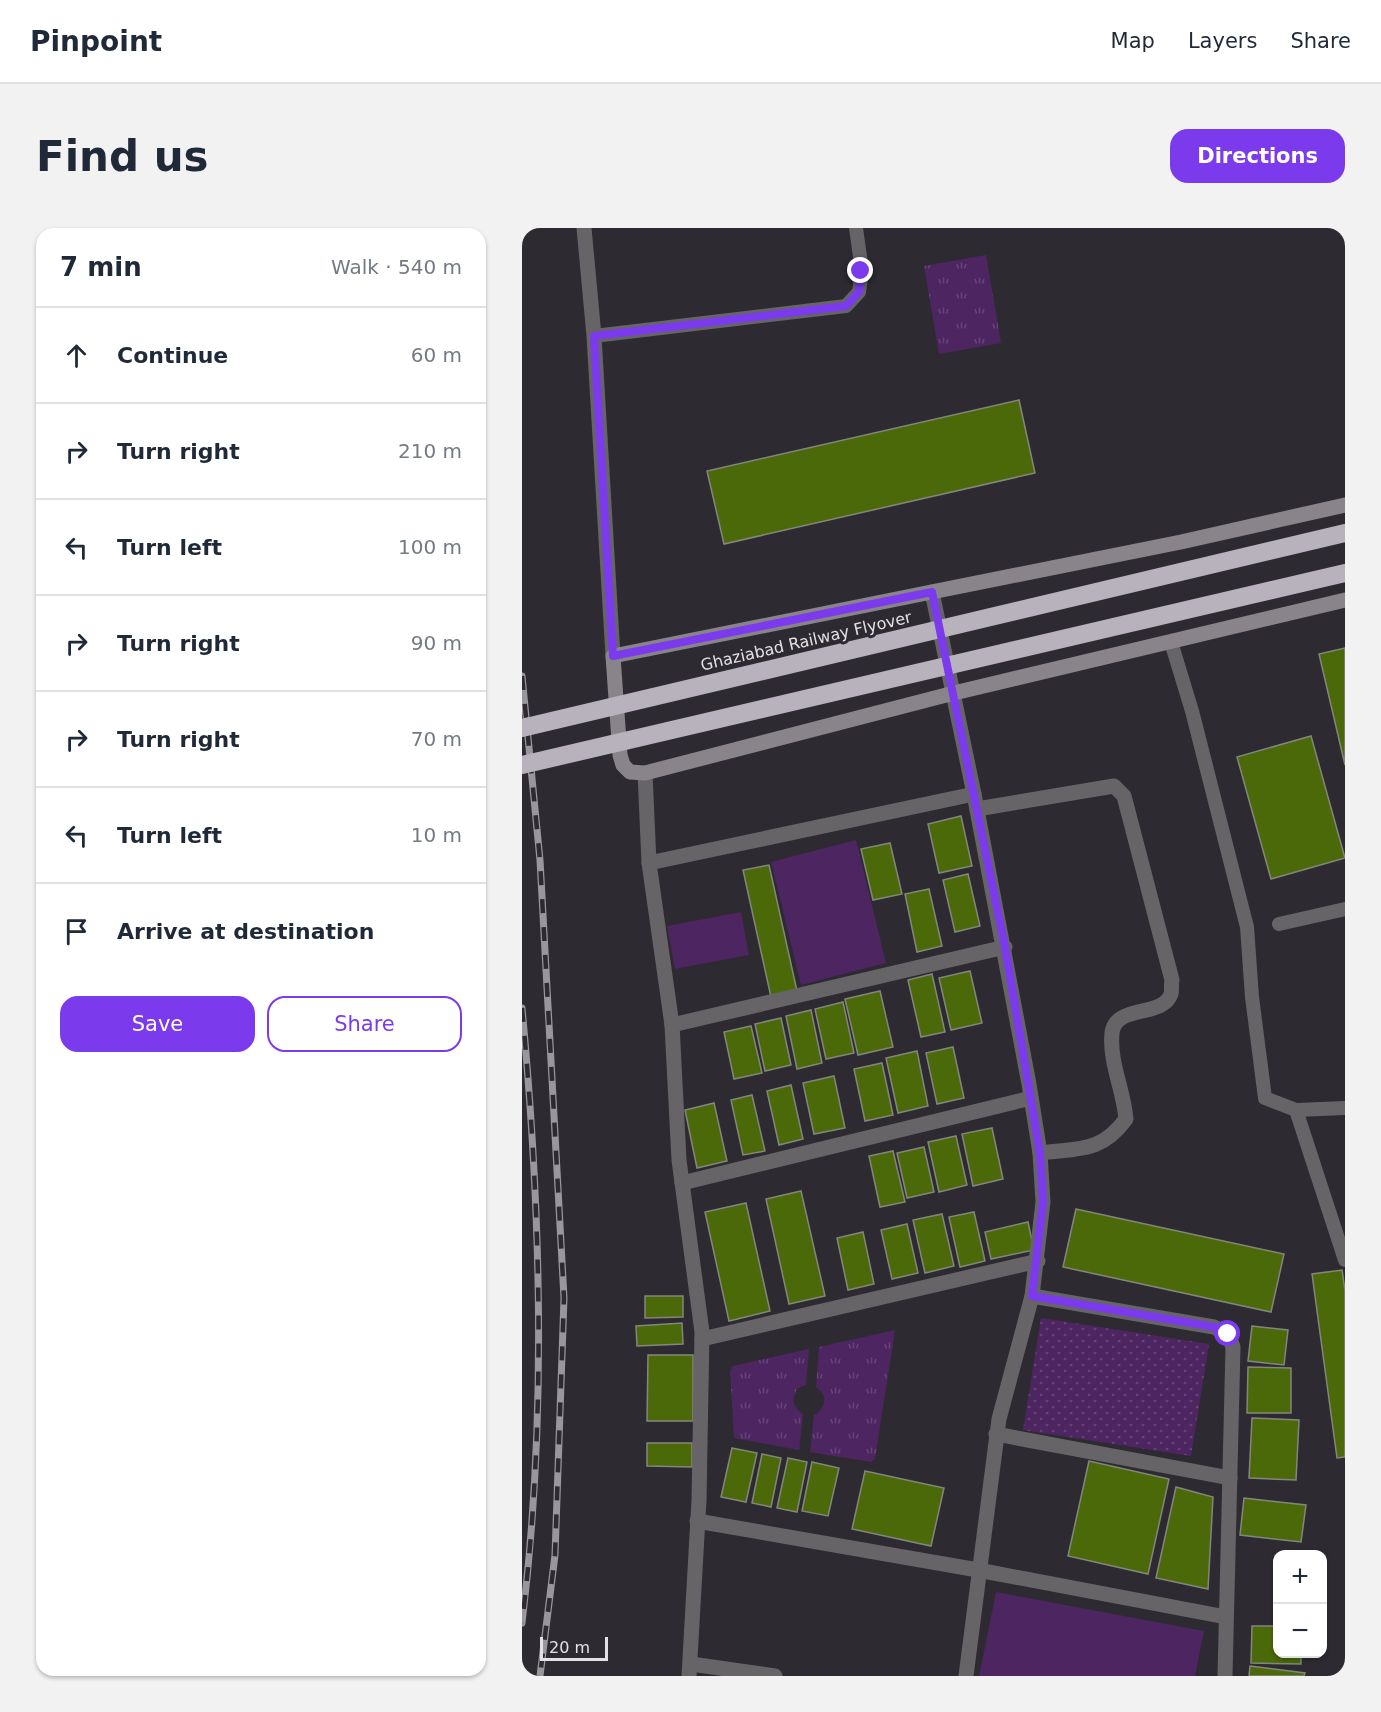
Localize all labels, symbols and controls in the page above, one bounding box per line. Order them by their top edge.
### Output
text: Pinpoint [30,25,162,58]
text: Map [1111,29,1155,53]
text: Layers [1188,29,1257,53]
text: Share [1290,29,1351,53]
button: Directions [1170,129,1345,183]
text: Find us [36,132,209,181]
text: 7 min [60,252,142,282]
text: Walk · 540 m [331,255,462,279]
route end [847,257,873,283]
icon: ahead [60,339,93,372]
text: Continue [117,343,228,368]
text: 60 m [411,343,462,367]
icon: right [60,435,93,468]
text: Turn right [117,439,240,464]
text: 210 m [398,439,462,463]
icon: left [60,531,93,564]
text: Turn left [117,535,222,560]
text: 100 m [398,535,462,559]
street label: Ghaziabad Railway Flyover [699,607,914,675]
icon: right [60,627,93,660]
text: Turn right [117,631,240,656]
text: 90 m [411,631,462,655]
icon: right [60,723,93,756]
text: Turn right [117,727,240,752]
text: 70 m [411,727,462,751]
icon: left [60,819,93,852]
text: Turn left [117,823,222,848]
text: 10 m [411,823,462,847]
icon: arrive [60,915,93,948]
text: Arrive at destination [117,919,374,944]
button: Save [60,996,255,1052]
button: Share [267,996,462,1052]
route start [1214,1320,1240,1346]
map controls [1273,1550,1327,1658]
button: + [1273,1550,1327,1604]
button: − [1273,1604,1327,1658]
scale bar [540,1634,608,1662]
text: 20 m [549,1638,590,1657]

